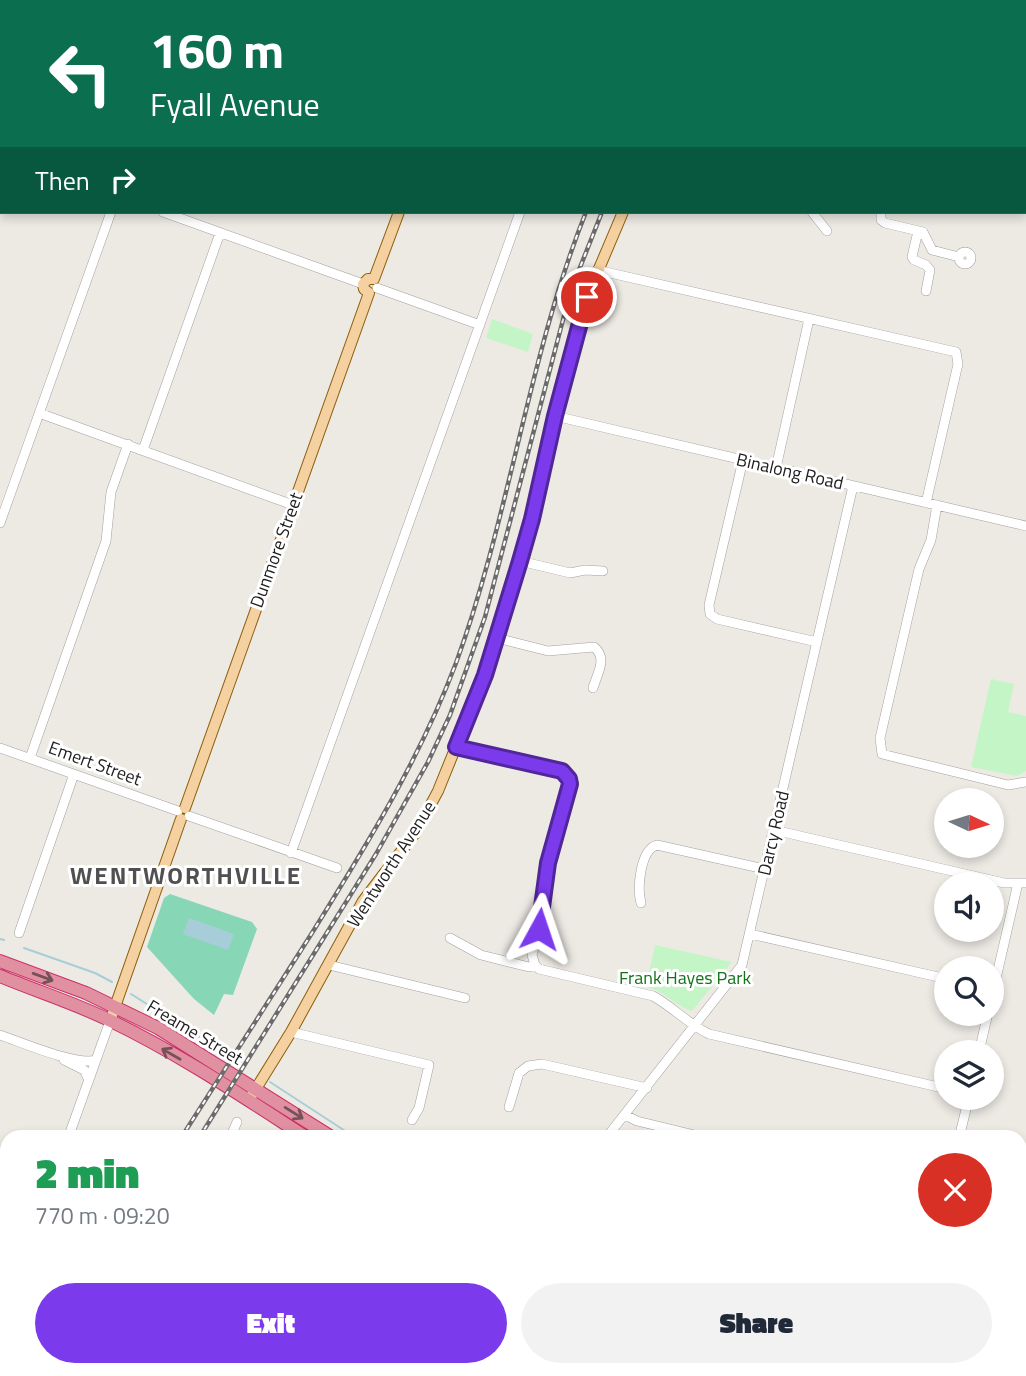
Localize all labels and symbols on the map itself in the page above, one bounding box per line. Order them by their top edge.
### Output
pin [557,267,617,327]
street label: Binalong Road [734,446,846,496]
street label: Dunmore Street [243,488,310,611]
street label: Emert Street [45,734,146,793]
street label: Darcy Road [750,788,796,878]
north arrow [934,788,1004,858]
street label: Wentworth Avenue [340,795,442,933]
district label: WENTWORTHVILLE [70,857,302,893]
position arrow [502,892,576,966]
park label: Frank Hayes Park [619,964,751,991]
one-way arrow [31,972,53,985]
street label: Freame Street [142,993,249,1072]
one-way arrow [161,1047,182,1060]
one-way arrow [284,1106,303,1121]

